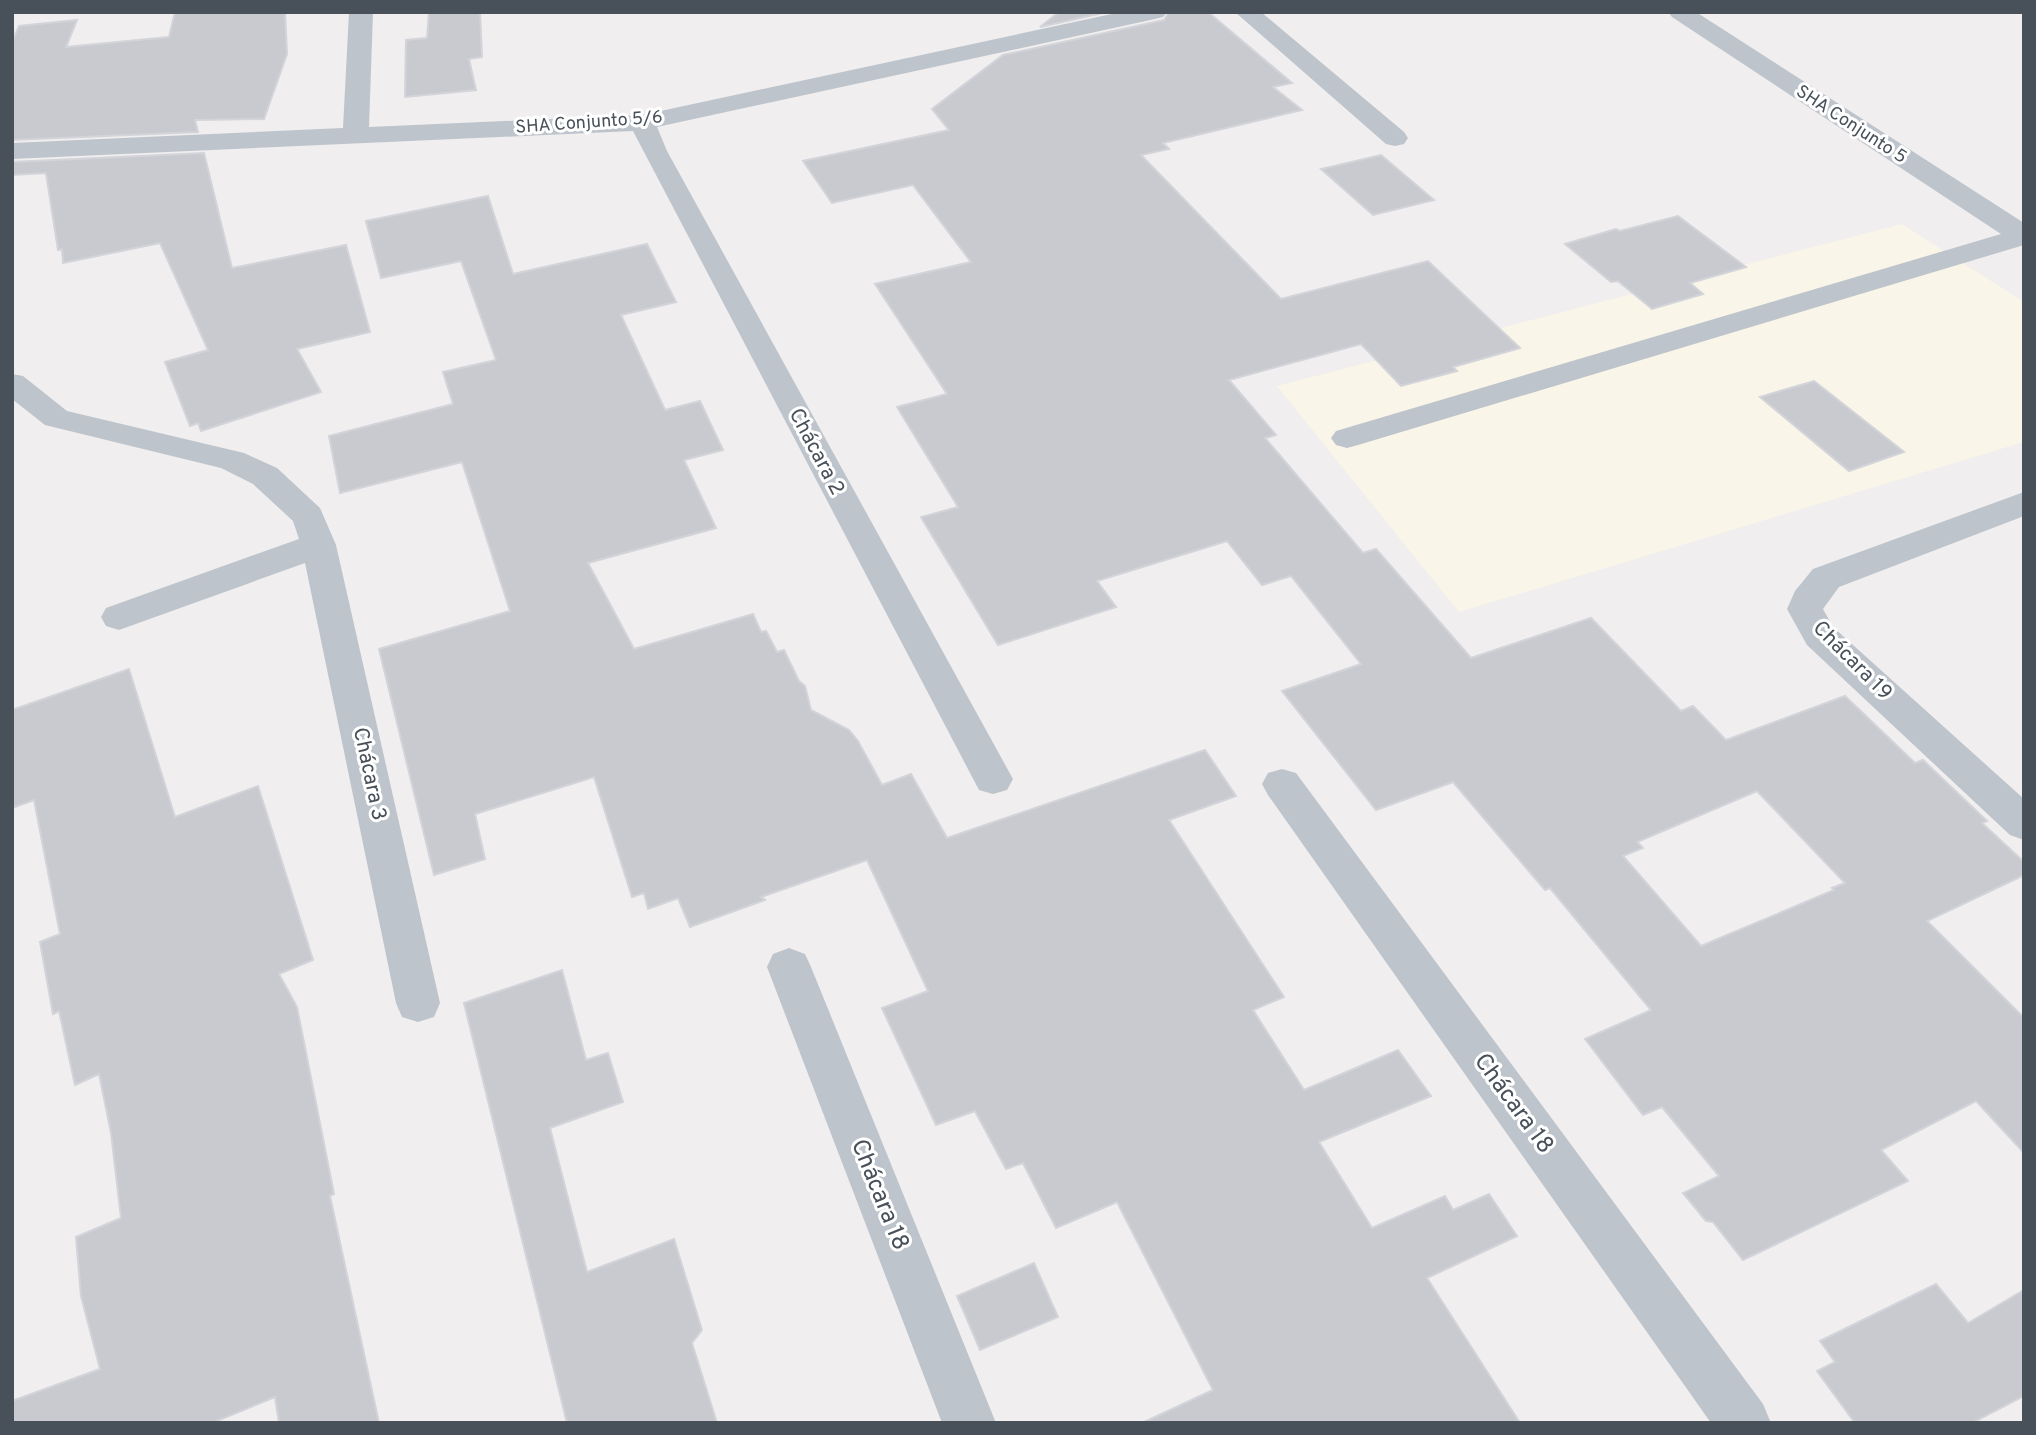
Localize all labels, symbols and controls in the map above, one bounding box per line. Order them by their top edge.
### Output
street label: SHA Conjunto 5 [1791,81,1911,169]
street label: SHA Conjunto 5/6 [515,106,663,140]
street label: Chácara 2 [782,404,850,500]
street label: Chácara 19 [1806,615,1898,707]
street label: Chácara 3 [346,725,392,823]
street label: Chácara 18 [1466,1048,1560,1160]
street label: Chácara 18 [843,1135,915,1255]

